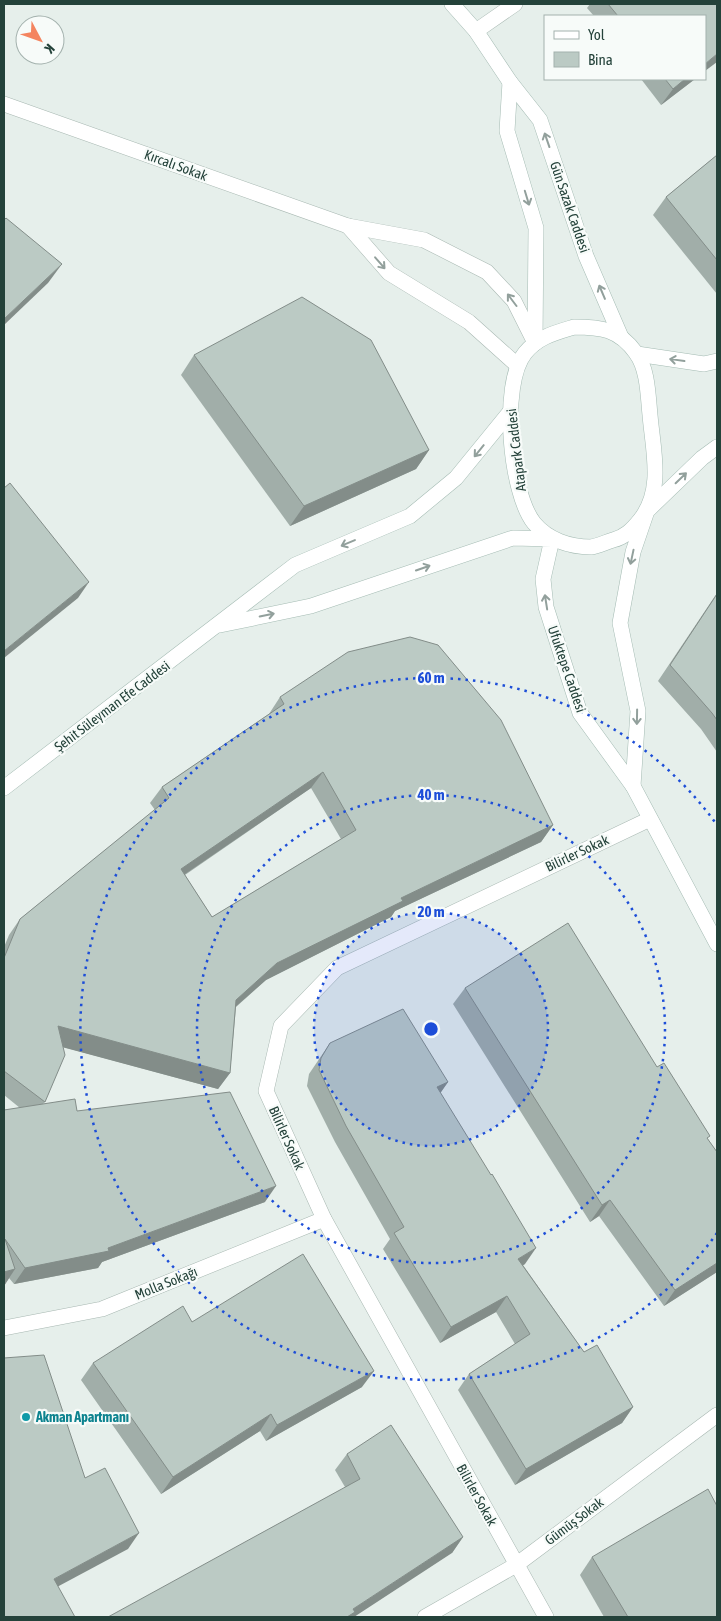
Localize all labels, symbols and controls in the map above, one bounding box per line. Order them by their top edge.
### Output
north arrow [15,15,65,65]
legend [544,15,706,80]
text: Yol [588,26,605,43]
text: K [41,41,58,56]
text: Bina [588,51,613,68]
one-way arrow [541,132,551,148]
street label: Kırcalı Sokak [142,146,210,184]
street label: Gün Sazak Caddesi [547,159,593,255]
one-way arrow [522,189,532,205]
one-way arrow [374,256,386,269]
one-way arrow [596,285,606,300]
one-way arrow [507,294,518,307]
one-way arrow [670,355,686,365]
street label: Atapark Caddesi [503,408,529,492]
one-way arrow [473,444,484,457]
one-way arrow [675,472,687,484]
one-way arrow [341,538,356,548]
one-way arrow [627,549,636,565]
one-way arrow [414,563,430,572]
one-way arrow [540,594,550,610]
one-way arrow [259,610,275,619]
street label: Ufuktepe Caddesi [545,623,589,715]
street label: Şehit Süleyman Efe Caddesi [51,657,173,755]
text: 60 m [418,669,445,686]
one-way arrow [632,708,642,724]
text: 40 m [417,786,445,803]
street label: Bilirler Sokak [543,831,611,875]
text: 20 m [418,903,445,920]
centre of rings [422,1020,440,1038]
street label: Bilirler Sokak [266,1104,308,1172]
street label: Molla Sokağı [132,1263,200,1303]
place label: Akman Apartmanı [35,1409,129,1425]
marker: Akman Apartmanı [20,1411,32,1423]
street label: Bilirler Sokak [453,1461,501,1529]
street label: Gümüş Sokak [542,1494,606,1548]

